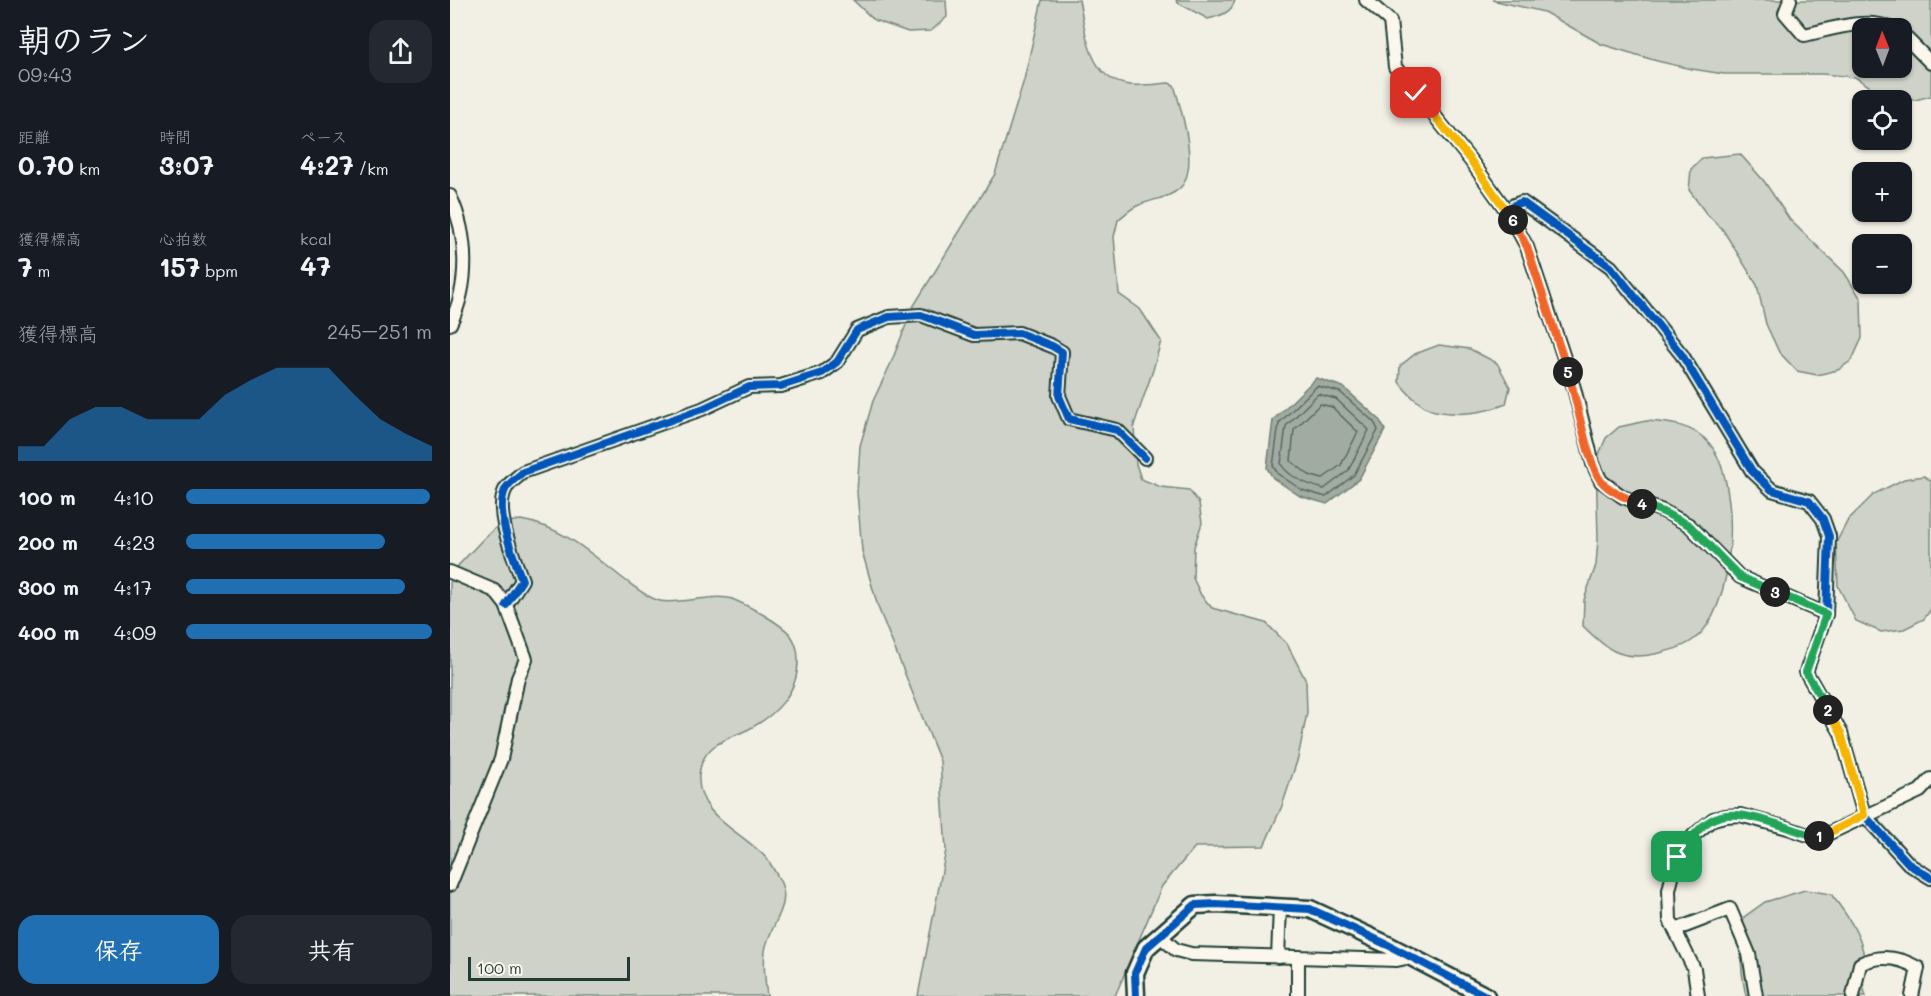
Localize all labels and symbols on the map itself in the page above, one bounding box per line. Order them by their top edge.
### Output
north arrow [1852,18,1912,78]
pin [1390,67,1441,118]
pin: 6 [1498,205,1528,235]
pin: 5 [1553,357,1583,387]
pin: 4 [1627,489,1657,519]
pin: 3 [1760,577,1790,607]
pin: 2 [1813,695,1843,725]
pin: 1 [1804,821,1834,851]
pin [1651,831,1702,882]
scale bar [468,954,630,982]

